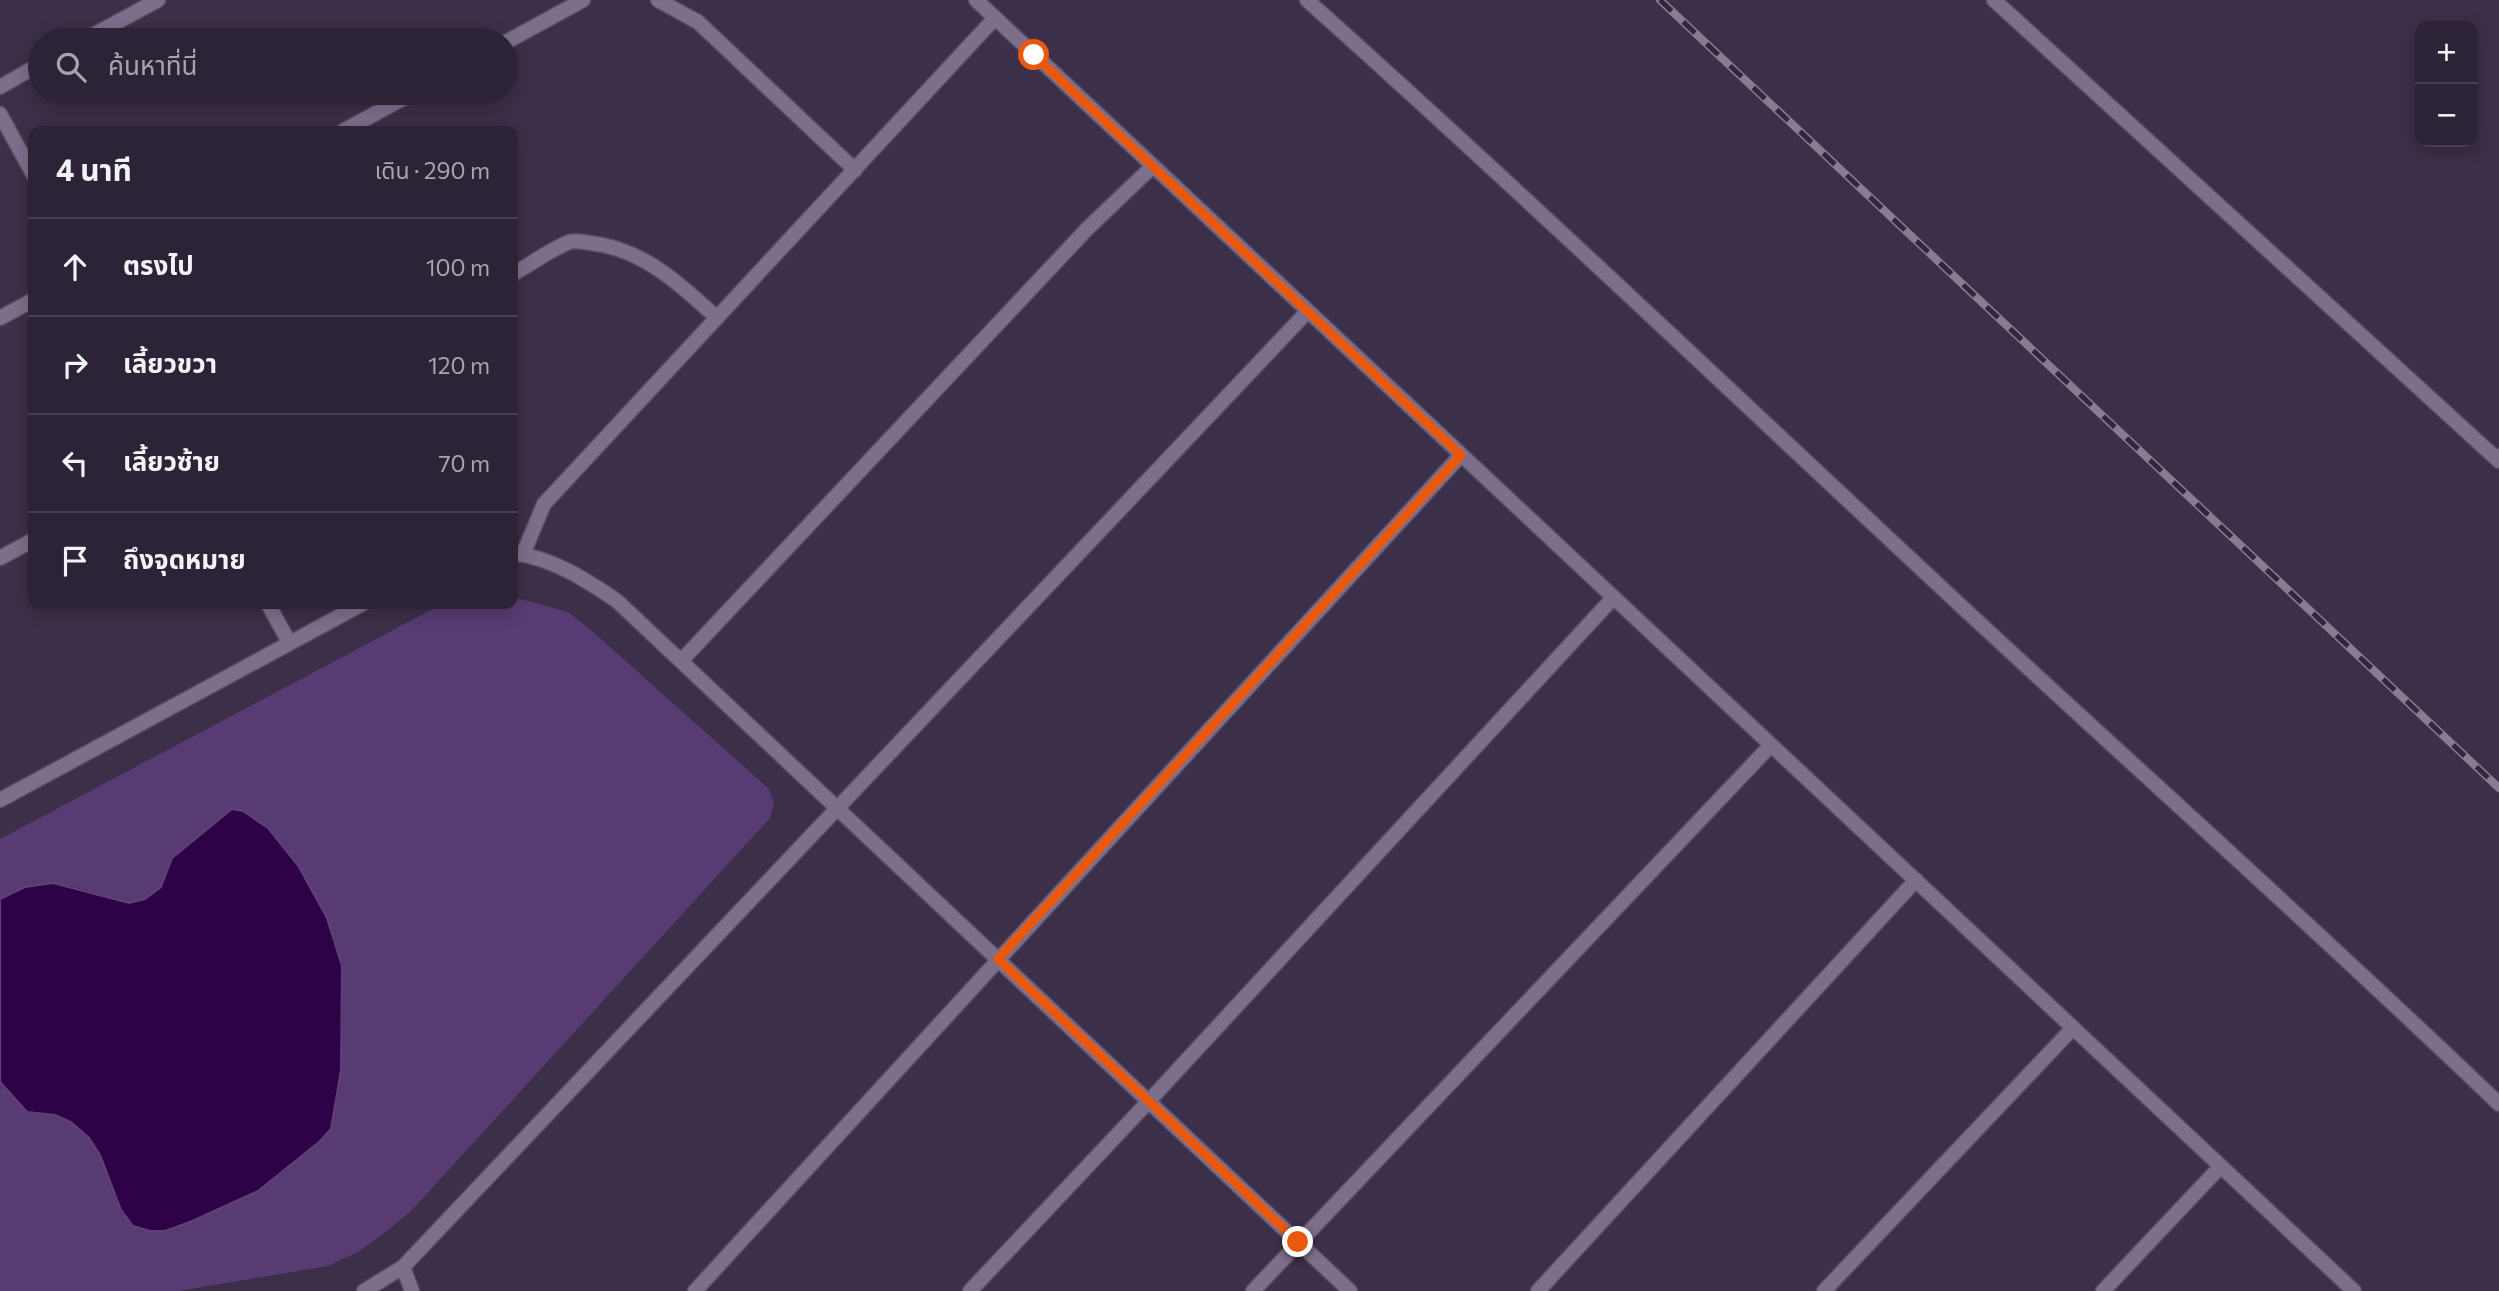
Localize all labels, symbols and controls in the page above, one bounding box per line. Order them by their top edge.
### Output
map controls [2415,21,2478,147]
button: + [2415,21,2478,84]
search box [28,28,518,105]
route start [1018,39,1049,70]
icon: search [52,48,90,86]
text: ค้นหาที่นี่ [108,49,198,80]
button: − [2415,84,2478,147]
text: 4 นาที [56,150,132,187]
text: เดิน · 290 m [375,156,490,184]
icon: ahead [56,248,94,286]
text: ตรงไป [123,249,194,280]
text: 100 m [426,253,490,281]
icon: right [56,346,94,384]
text: เลี้ยวขวา [123,347,217,378]
text: 120 m [428,351,490,379]
icon: left [56,444,94,482]
text: เลี้ยวซ้าย [123,445,220,476]
text: 70 m [438,449,490,477]
icon: arrive [56,542,94,580]
text: ถึงจุดหมาย [123,543,246,574]
route end [1282,1226,1313,1257]

